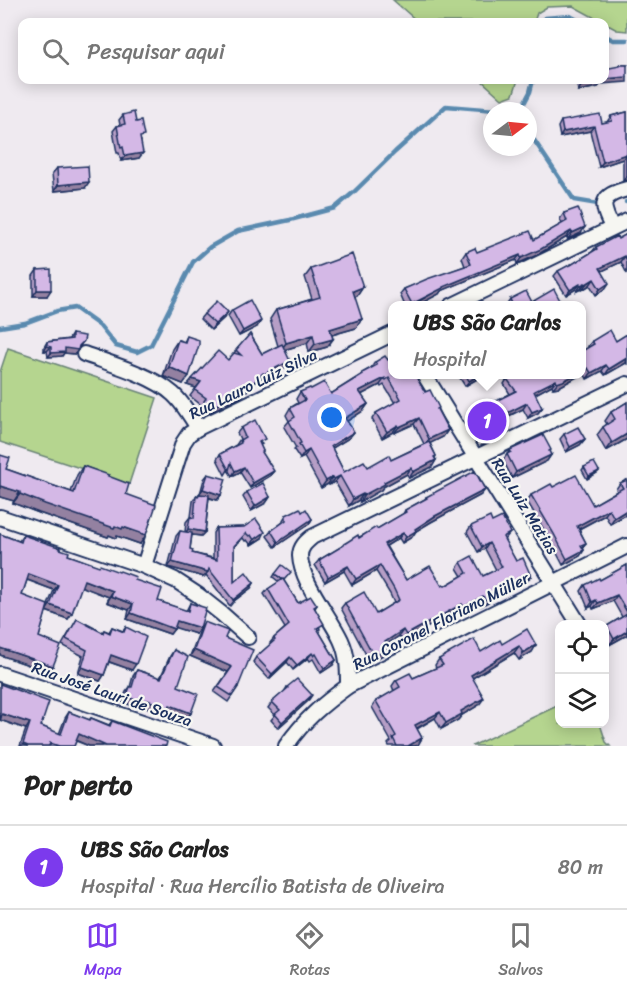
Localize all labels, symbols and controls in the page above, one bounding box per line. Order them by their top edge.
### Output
search box [18,18,609,84]
text: Pesquisar aqui [87,32,225,71]
icon: search [39,35,72,68]
north arrow [483,102,537,156]
popup [388,301,586,379]
text: UBS São Carlos [413,303,561,342]
street label: Rua Lauro Luiz Silva [184,340,322,428]
text: Hospital [413,342,487,377]
pin: 1 [468,398,506,444]
your location [317,403,346,432]
street label: Rua Luiz Matias [484,452,567,561]
street label: Rua Coronel Floriano Müller [347,563,536,678]
map controls [555,620,609,728]
button: locate [555,620,609,674]
street label: Rua José Lauri de Souza [28,653,196,735]
button: layers [555,674,609,728]
text: Por perto [24,762,132,808]
text: UBS São Carlos [81,830,229,869]
text: 1 [39,850,48,885]
text: 80 m [558,850,603,885]
text: Hospital · Rua Hercílio Batista de Oliveira [81,869,445,904]
tab: Mapa [84,919,122,984]
tab: Rotas [290,919,330,984]
tab: Salvos [498,919,543,984]

